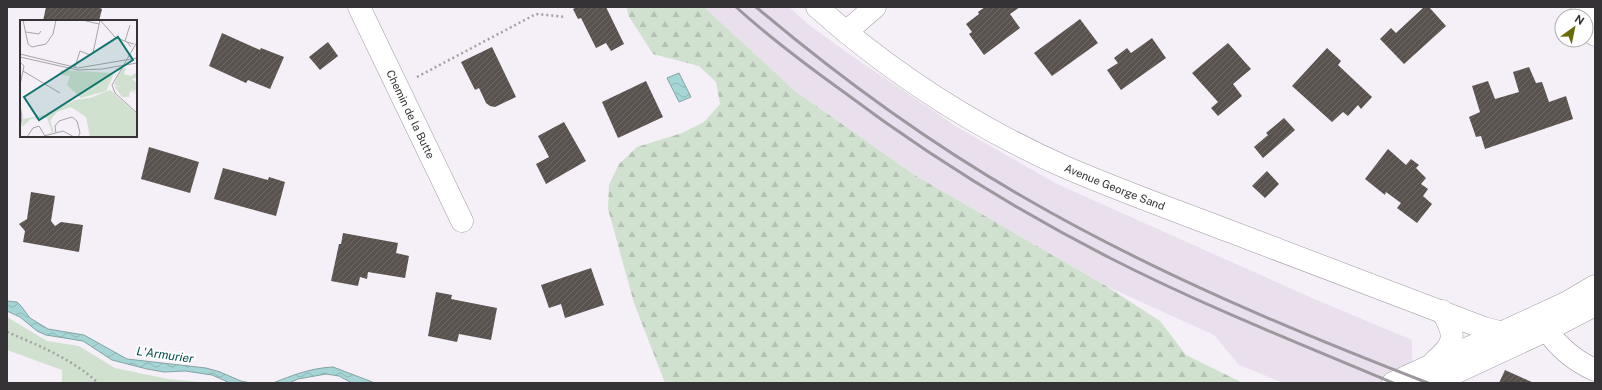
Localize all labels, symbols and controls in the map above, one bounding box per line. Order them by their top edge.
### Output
north arrow [1554,8,1594,48]
text: N [1573,12,1586,27]
inset map [20,20,137,137]
street label: Chemin de la Butte [384,68,437,160]
street label: Avenue George Sand [1063,162,1167,212]
water label: L'Armurier [135,344,195,366]

